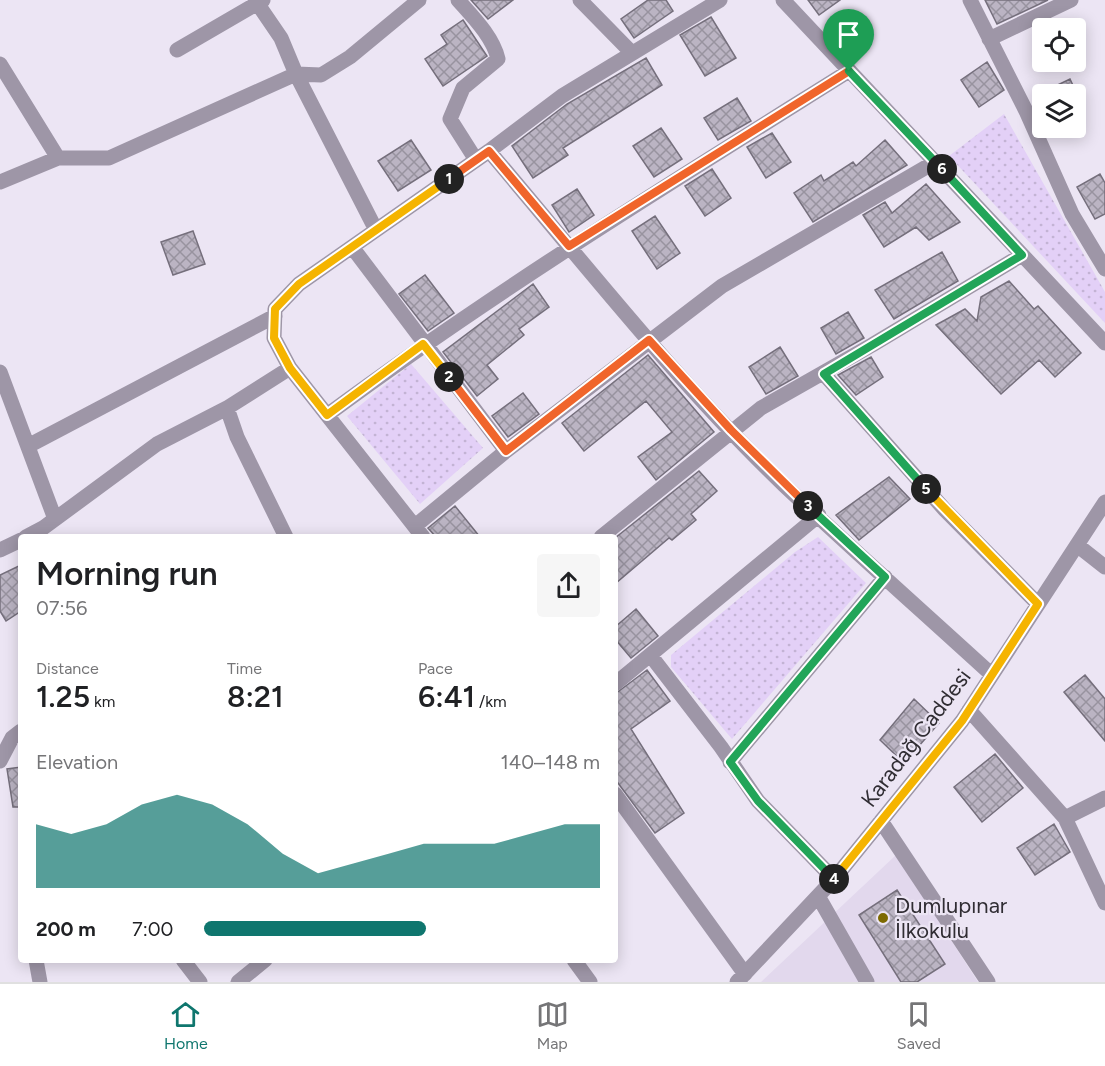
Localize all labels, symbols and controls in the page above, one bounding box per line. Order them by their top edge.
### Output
pin [823,9,874,71]
icon: arrive [832,18,865,51]
map controls [1032,18,1086,138]
button: locate [1032,18,1086,72]
button: layers [1032,84,1086,138]
pin: 6 [927,154,957,184]
text: 6 [937,159,947,178]
pin: 1 [434,164,464,194]
text: 1 [446,169,452,188]
pin: 2 [434,362,464,392]
text: 2 [444,367,454,386]
pin: 5 [911,474,941,504]
text: 5 [921,479,931,498]
pin: 3 [793,491,823,521]
text: 3 [804,496,812,515]
text: Morning run [36,554,218,593]
button: share [537,554,600,617]
text: 07:56 [36,596,87,620]
text: Distance [36,659,99,678]
text: Time [227,659,262,678]
text: Pace [418,659,453,678]
street label: Karadağ Caddesi [855,664,977,812]
text: 1.25 [36,678,90,715]
text: 8:21 [227,678,284,715]
text: 6:41 [418,678,475,715]
text: km [90,692,115,711]
text: /km [475,692,507,711]
text: Elevation [36,750,118,774]
text: 140–148 m [501,750,600,774]
pin: 4 [819,864,849,894]
text: 4 [829,869,839,888]
place label: Dumlupınar İlkokulu [895,892,1008,944]
marker: Dumlupınar İlkokulu [876,911,890,925]
text: 200 m [36,917,96,941]
text: 7:00 [132,917,173,941]
tab: Home [164,998,208,1053]
tab: Map [536,998,569,1053]
tab: Saved [897,998,941,1053]

